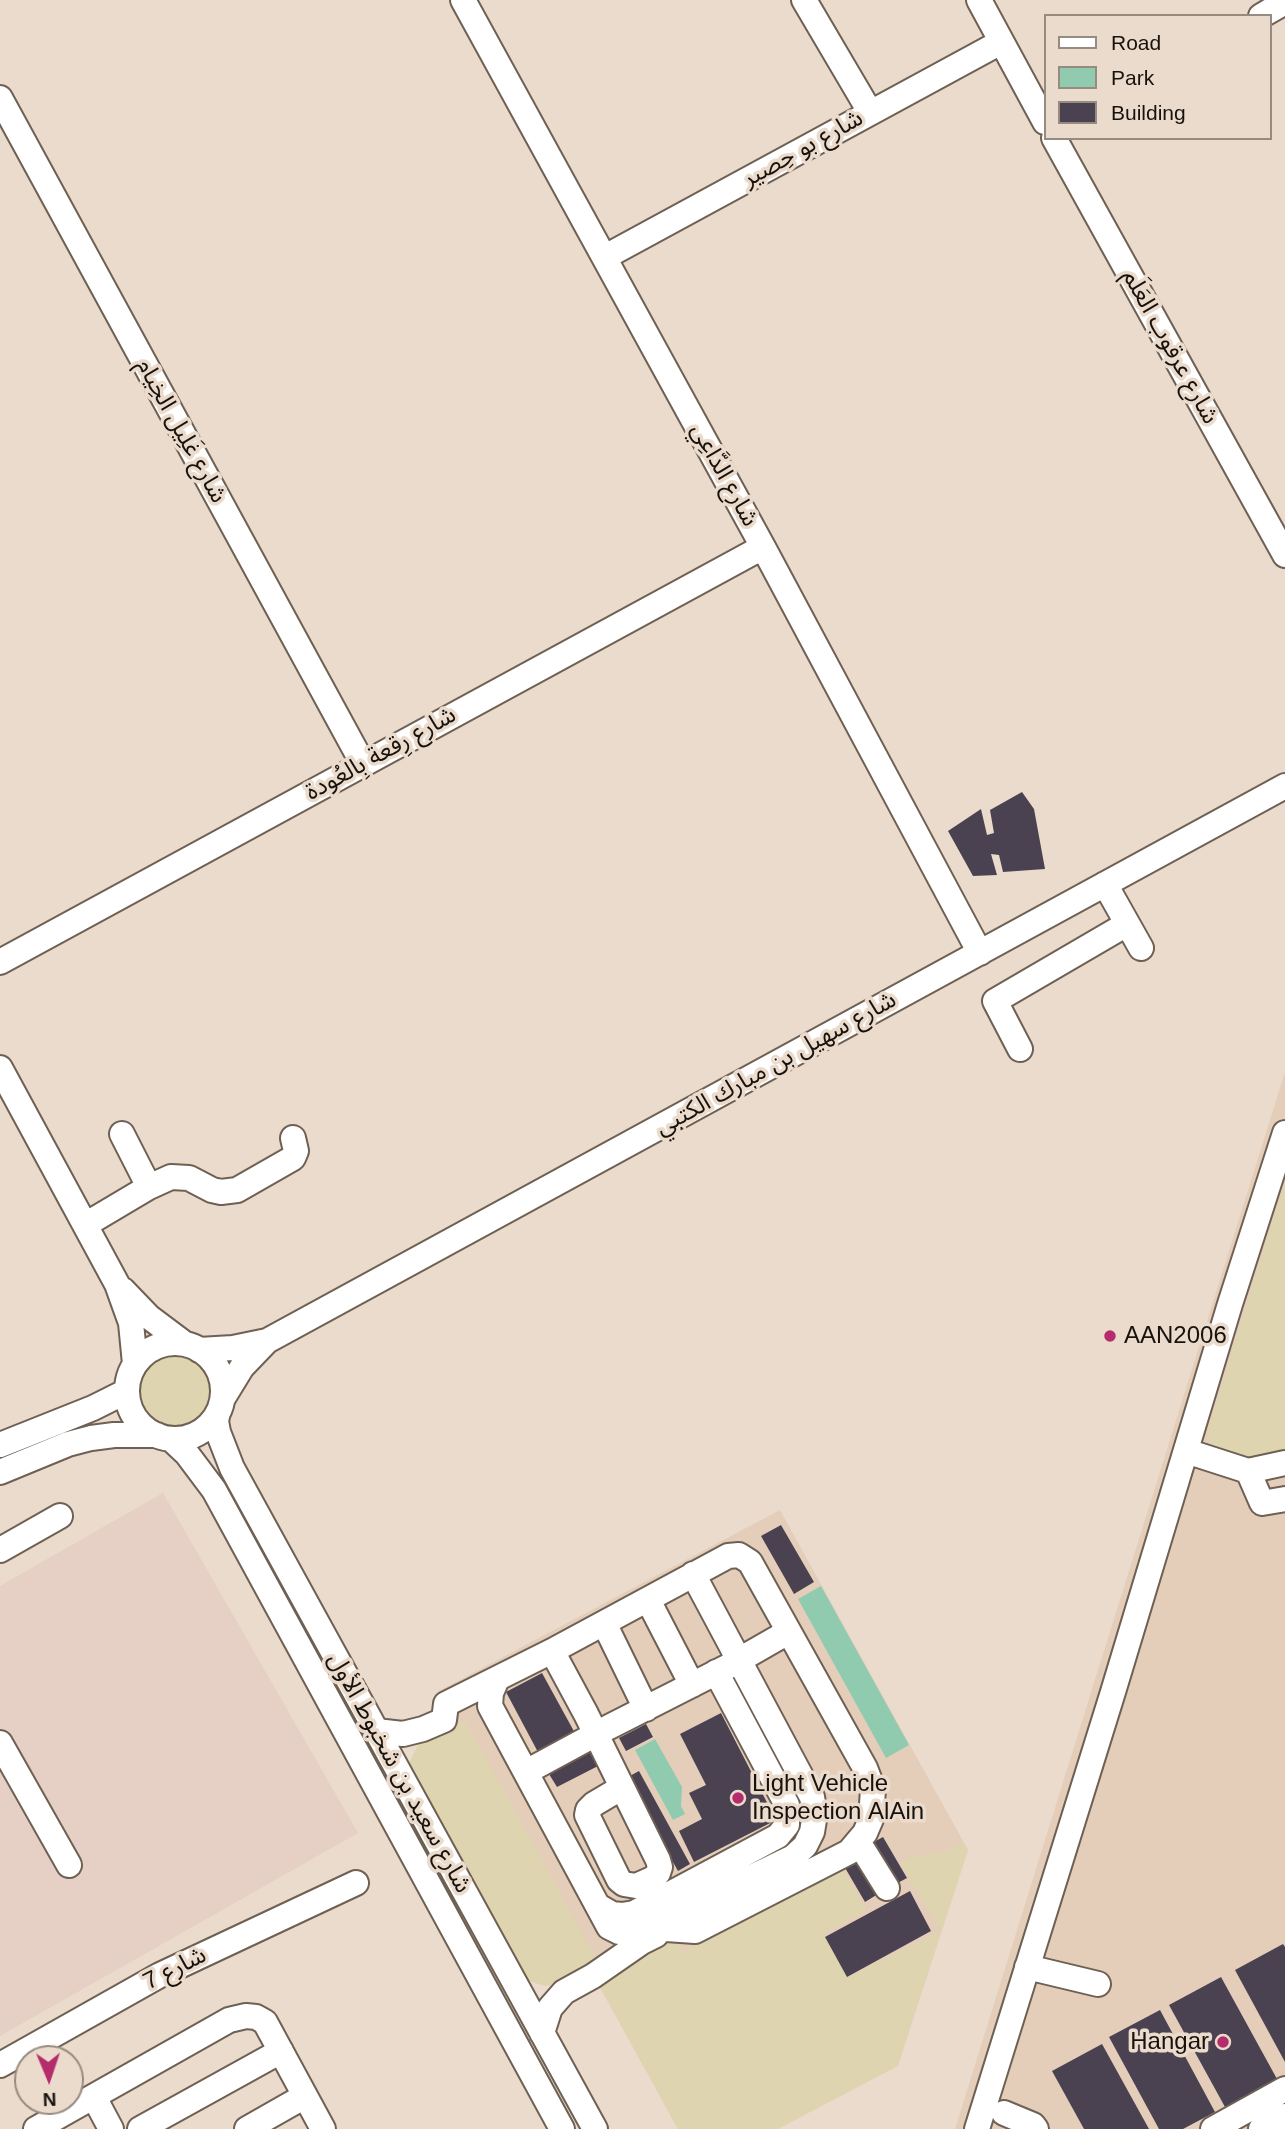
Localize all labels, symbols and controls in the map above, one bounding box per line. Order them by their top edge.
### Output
legend [1044,14,1271,140]
text: Road [1111,31,1161,54]
text: Park [1111,66,1154,89]
text: Building [1111,101,1186,124]
street label: شارع بو حِصير [738,104,868,194]
street label: شارع عرقوب العَلَم [1116,265,1224,429]
street label: شارع غَلِيل الخِيام [129,354,233,508]
street label: شارع الدَّاعِي [684,418,764,532]
street label: شارع رِقعة بِالعُودة [301,701,461,807]
street label: شارع سهيل بن مبارك الكتبي [650,986,902,1142]
place label: AAN2006 [1124,1322,1227,1350]
marker: AAN2006 [1102,1328,1118,1344]
street label: شارع سعيد بن شخبوط الأول [321,1648,477,1898]
place label: Light Vehicle Inspection AlAin [752,1770,924,1826]
marker: Light Vehicle Inspection AlAin [730,1790,746,1806]
street label: شارع 7 [139,1941,211,1997]
place label: Hangar [1130,2028,1209,2056]
marker: Hangar [1215,2034,1231,2050]
north arrow [14,2045,84,2115]
text: N [42,2089,57,2110]

